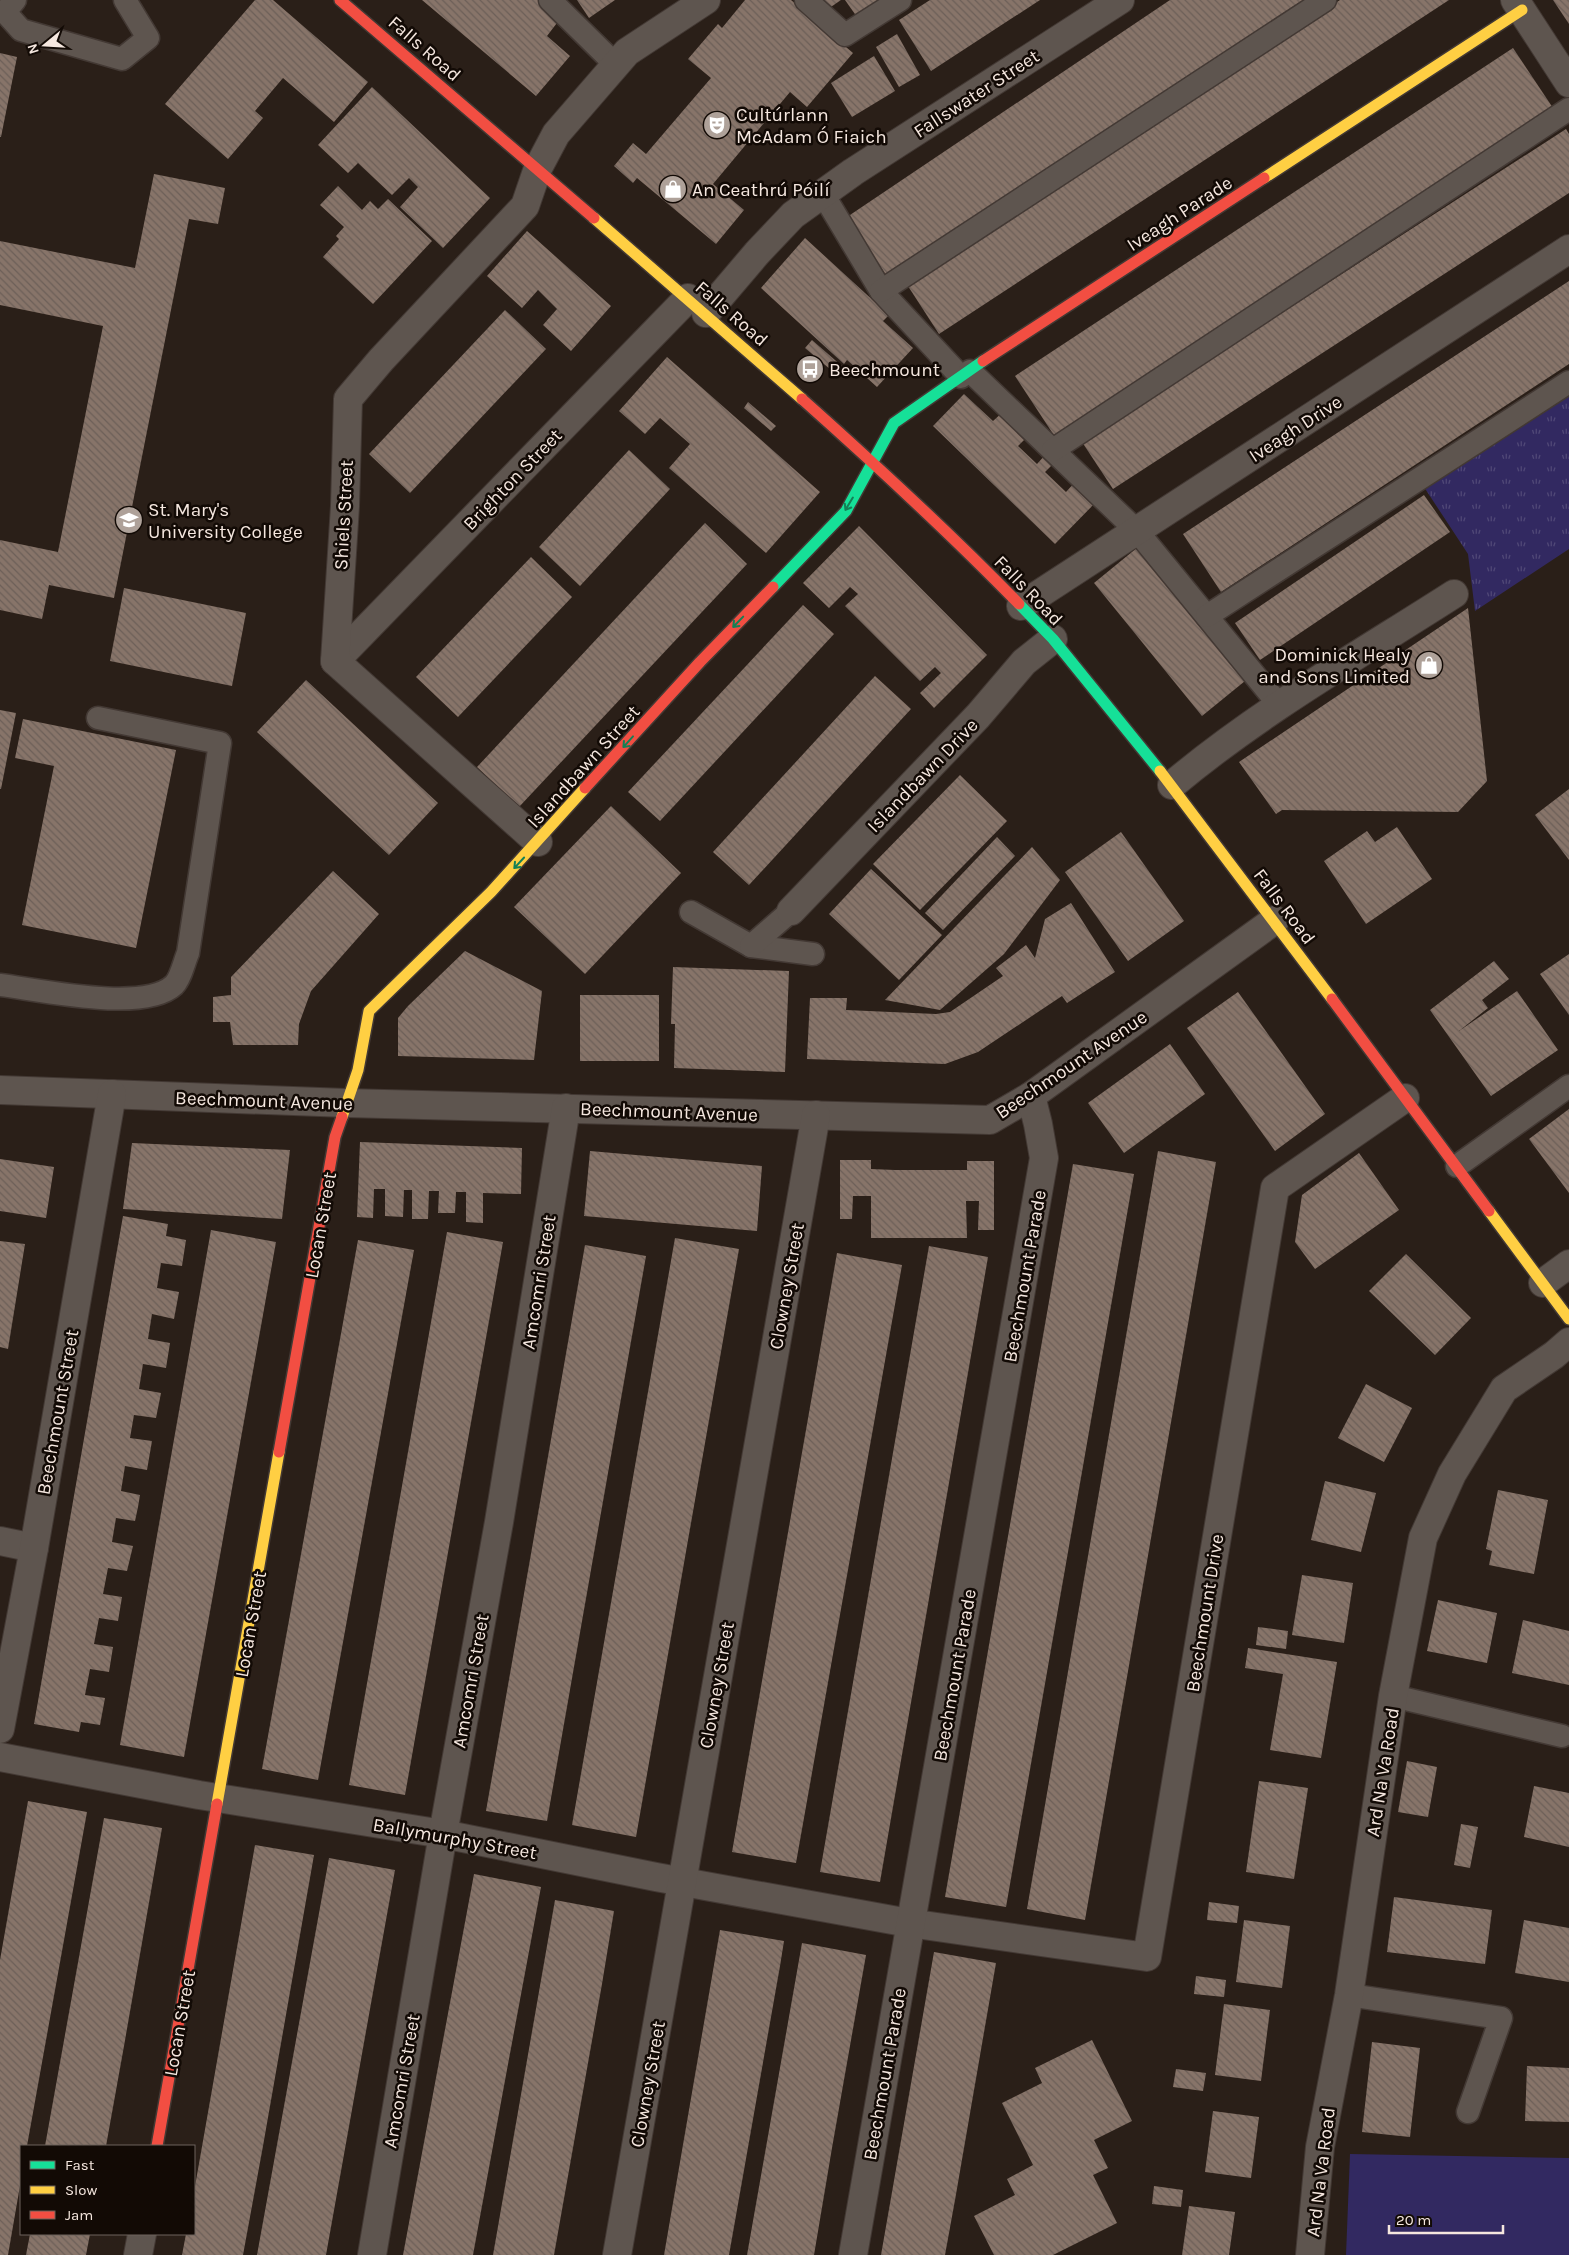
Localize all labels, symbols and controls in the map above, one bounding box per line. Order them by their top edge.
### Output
street label: Falls Road [384,11,465,86]
north arrow [20,20,70,70]
text: N [23,41,43,56]
street label: Fallswater Street [910,45,1043,143]
place label: Cultúrlann McAdam Ó Fiaich [736,104,887,148]
theatre icon: Cultúrlann McAdam Ó Fiaich [702,110,732,140]
street label: Iveagh Parade [1123,172,1236,256]
shop icon: An Ceathrú Póilí [658,174,688,204]
place label: An Ceathrú Póilí [692,179,830,201]
street label: Falls Road [691,276,772,351]
bus stop icon: Beechmount [795,354,825,384]
place label: Beechmount [829,359,940,381]
street label: Iveagh Drive [1245,391,1346,467]
street label: Brighton Street [459,425,567,535]
street label: Shiels Street [330,459,358,571]
one-way arrow [844,497,854,512]
place label: St. Mary's University College [148,499,303,543]
school or university icon: St. Mary's University College [114,505,144,535]
street label: Falls Road [990,551,1067,630]
one-way arrow [732,616,744,629]
place label: Dominick Healy and Sons Limited [1258,644,1410,688]
shop icon: Dominick Healy and Sons Limited [1414,650,1444,680]
street label: Islandbawn Street [523,701,645,833]
street label: Islandbawn Drive [863,714,983,837]
one-way arrow [622,735,634,748]
one-way arrow [513,856,525,869]
street label: Falls Road [1249,865,1320,949]
street label: Beechmount Avenue [992,1006,1151,1124]
street label: Beechmount Avenue [175,1087,353,1115]
street label: Beechmount Avenue [580,1098,758,1126]
street label: Locan Street [301,1170,341,1280]
street label: Beechmount Parade [999,1188,1051,1364]
street label: Amcomri Street [517,1213,560,1351]
street label: Clowney Street [765,1221,809,1351]
street label: Beechmount Street [33,1328,83,1497]
street label: Beechmount Drive [1182,1533,1228,1694]
street label: Locan Street [231,1569,271,1679]
street label: Beechmount Parade [929,1587,981,1763]
street label: Amcomri Street [448,1612,494,1750]
street label: Clowney Street [695,1620,739,1750]
street label: Ard Na Va Road [1362,1706,1404,1838]
street label: Ballymurphy Street [371,1814,538,1864]
street label: Locan Street [160,1968,200,2078]
street label: Beechmount Parade [859,1986,911,2162]
street label: Amcomri Street [379,2012,425,2150]
street label: Clowney Street [626,2019,670,2149]
street label: Ard Na Va Road [1302,2106,1340,2238]
legend [20,2145,195,2235]
text: Fast [65,2156,95,2174]
text: Slow [65,2181,97,2199]
scale bar [1389,2202,1503,2234]
text: Jam [65,2206,93,2224]
text: 20 m [1396,2211,1431,2229]

